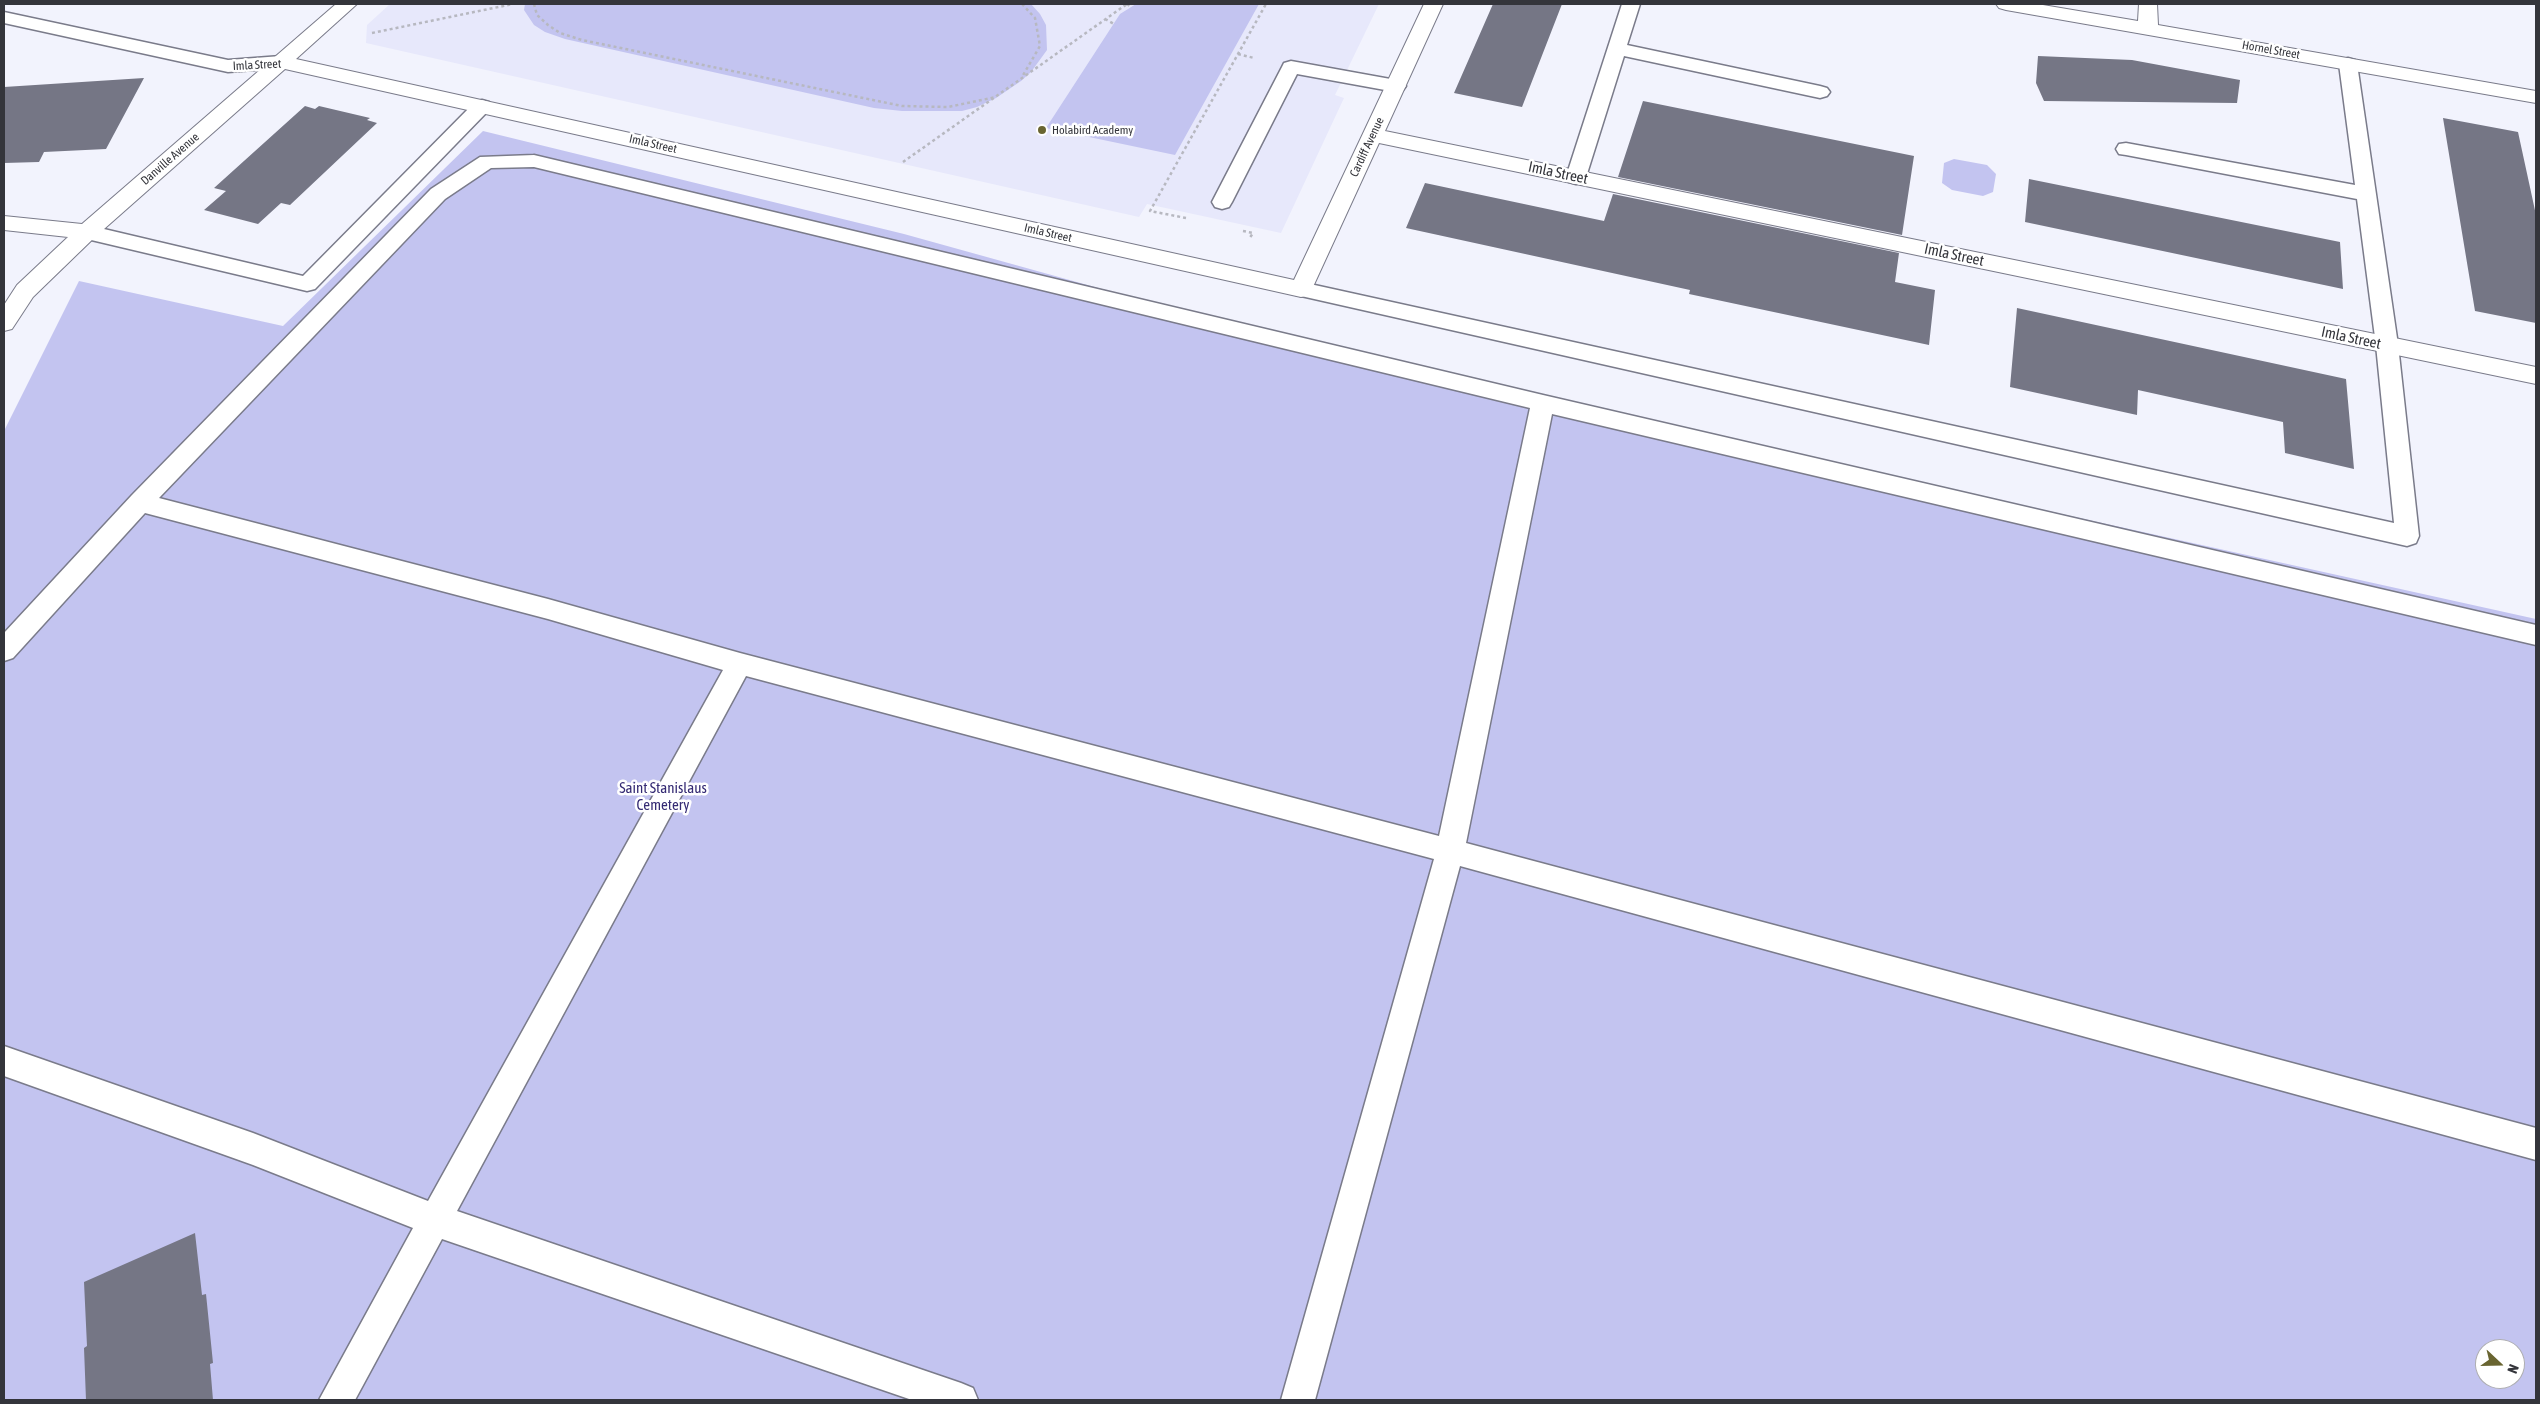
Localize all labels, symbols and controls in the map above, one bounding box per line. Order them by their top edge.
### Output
street label: Hornel Street [2241,38,2301,62]
street label: Imla Street [232,57,282,73]
street label: Cardiff Avenue [1347,115,1387,179]
place label: Holabird Academy [1052,123,1133,137]
marker: Holabird Academy [1036,124,1048,136]
street label: Danville Avenue [138,130,202,188]
street label: Imla Street [628,132,678,156]
street label: Imla Street [1527,158,1589,188]
street label: Imla Street [1023,221,1073,245]
street label: Imla Street [1923,240,1985,270]
street label: Imla Street [2320,323,2382,353]
park label: Saint Stanislaus Cemetery [619,779,707,814]
north arrow [2475,1339,2525,1389]
text: N [2504,1362,2522,1376]

